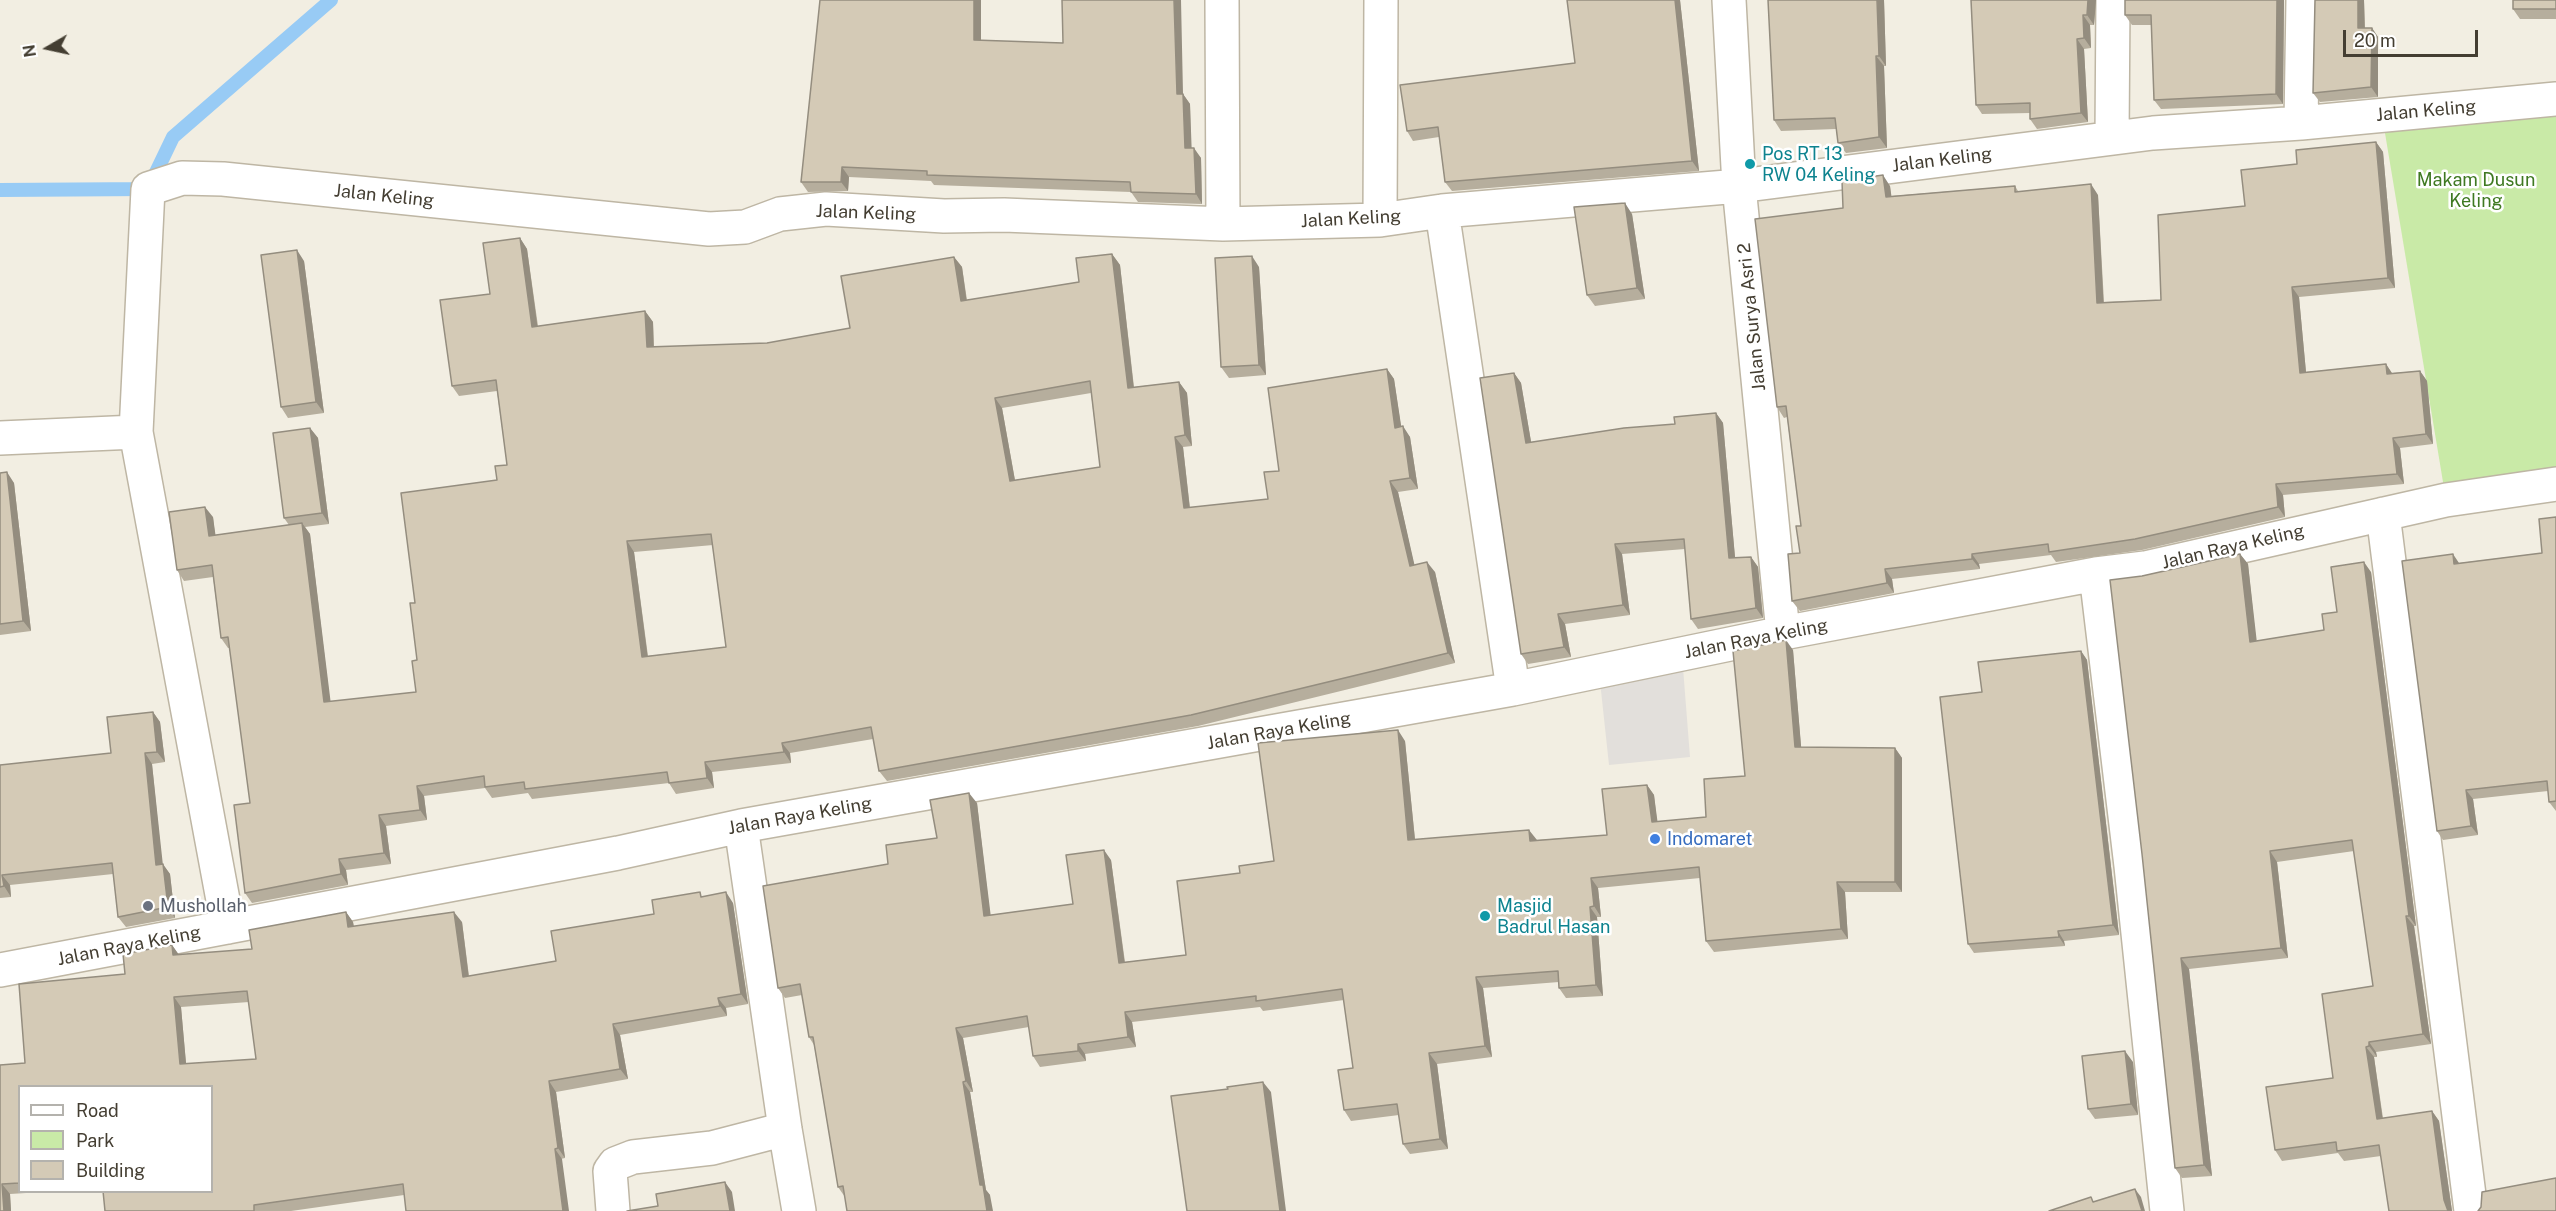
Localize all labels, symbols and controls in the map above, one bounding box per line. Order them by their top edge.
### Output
north arrow [18,18,78,78]
scale bar [2346,18,2481,56]
text: 20 m [2354,30,2396,51]
text: N [19,43,40,59]
street label: Jalan Keling [2375,96,2477,126]
place label: Pos RT 13 RW 04 Keling [1762,143,1875,186]
street label: Jalan Keling [1891,143,1993,177]
marker: Pos RT 13 RW 04 Keling [1743,157,1757,171]
park label: Makam Dusun Keling [2417,169,2535,212]
street label: Jalan Keling [333,180,435,212]
street label: Jalan Keling [815,200,917,226]
street label: Jalan Keling [1300,206,1402,232]
street label: Jalan Surya Asri 2 [1733,242,1771,392]
street label: Jalan Raya Keling [2159,520,2307,574]
street label: Jalan Raya Keling [1682,614,1830,664]
street label: Jalan Raya Keling [1205,708,1353,754]
street label: Jalan Raya Keling [726,793,874,839]
place label: Indomaret [1667,828,1753,850]
marker: Indomaret [1648,832,1662,846]
place label: Mushollah [160,895,247,917]
place label: Masjid Badrul Hasan [1497,895,1610,938]
marker: Mushollah [141,899,155,913]
marker: Masjid Badrul Hasan [1478,909,1492,923]
street label: Jalan Raya Keling [55,921,203,971]
legend [18,1085,213,1193]
text: Road [76,1100,119,1121]
text: Park [76,1130,114,1151]
text: Building [76,1160,145,1181]

